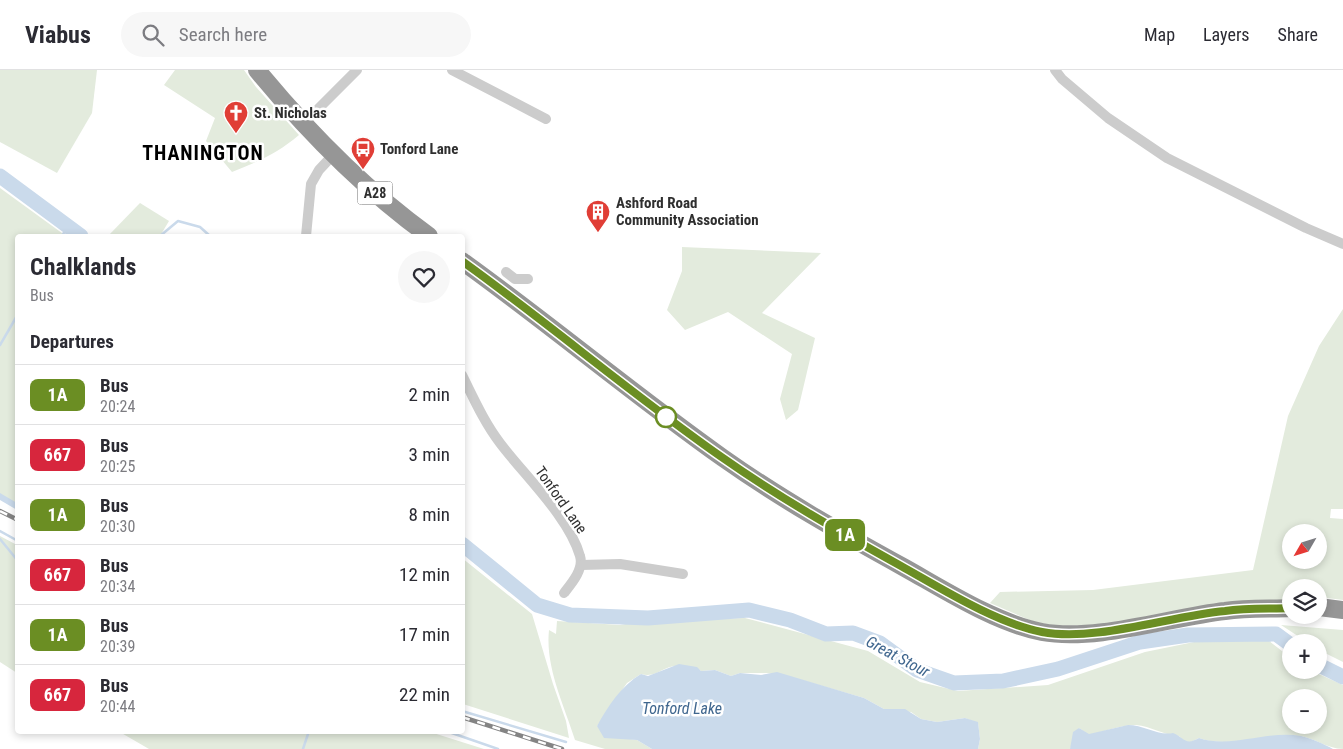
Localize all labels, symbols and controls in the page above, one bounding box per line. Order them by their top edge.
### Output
search box [121,12,471,57]
text: Viabus [25,21,91,49]
icon: search [139,21,167,49]
text: Search here [179,23,267,46]
text: Map [1144,24,1175,45]
text: Layers [1203,24,1250,45]
text: Share [1278,24,1318,45]
church icon: St. Nicholas [223,100,249,134]
place label: St. Nicholas [254,104,327,122]
bus stop icon: Tonford Lane [350,136,376,170]
place label: Tonford Lane [380,140,458,158]
district label: THANINGTON [142,141,264,165]
road number: A28 [358,182,392,204]
place label: Ashford Road Community Association [616,194,759,229]
building icon: Ashford Road Community Association [585,199,611,233]
button: heart [398,251,450,303]
text: Chalklands [30,253,136,281]
text: Bus [30,286,54,305]
text: Departures [30,330,114,353]
text: Bus [100,374,129,397]
text: 2 min [408,383,450,406]
text: 1A [48,384,67,405]
text: 20:24 [100,397,135,416]
unlabelled marker [655,406,677,428]
text: Bus [100,434,129,457]
text: 3 min [408,443,450,466]
text: 667 [44,444,71,465]
text: 20:25 [100,457,135,476]
street label: Tonford Lane [531,463,591,537]
text: Bus [100,494,129,517]
text: 8 min [408,503,450,526]
text: 1A [48,504,67,525]
text: 20:30 [100,517,135,536]
line badge: 1A [822,519,868,551]
text: 1A [835,524,855,545]
north arrow [1282,524,1328,569]
map controls [1282,524,1327,734]
text: Bus [100,554,129,577]
text: 12 min [399,563,450,586]
text: 667 [44,564,71,585]
text: 20:34 [100,577,135,596]
button: layers [1282,579,1327,624]
text: Bus [100,614,129,637]
text: 17 min [399,623,450,646]
text: 1A [48,624,67,645]
water label: Great Stour [863,632,934,682]
button: + [1282,634,1327,679]
text: 20:39 [100,637,135,656]
text: Bus [100,674,129,697]
text: 22 min [399,683,450,706]
text: 667 [44,684,71,705]
button: − [1282,689,1327,734]
text: 20:44 [100,697,135,716]
water label: Tonford Lake [642,699,722,718]

